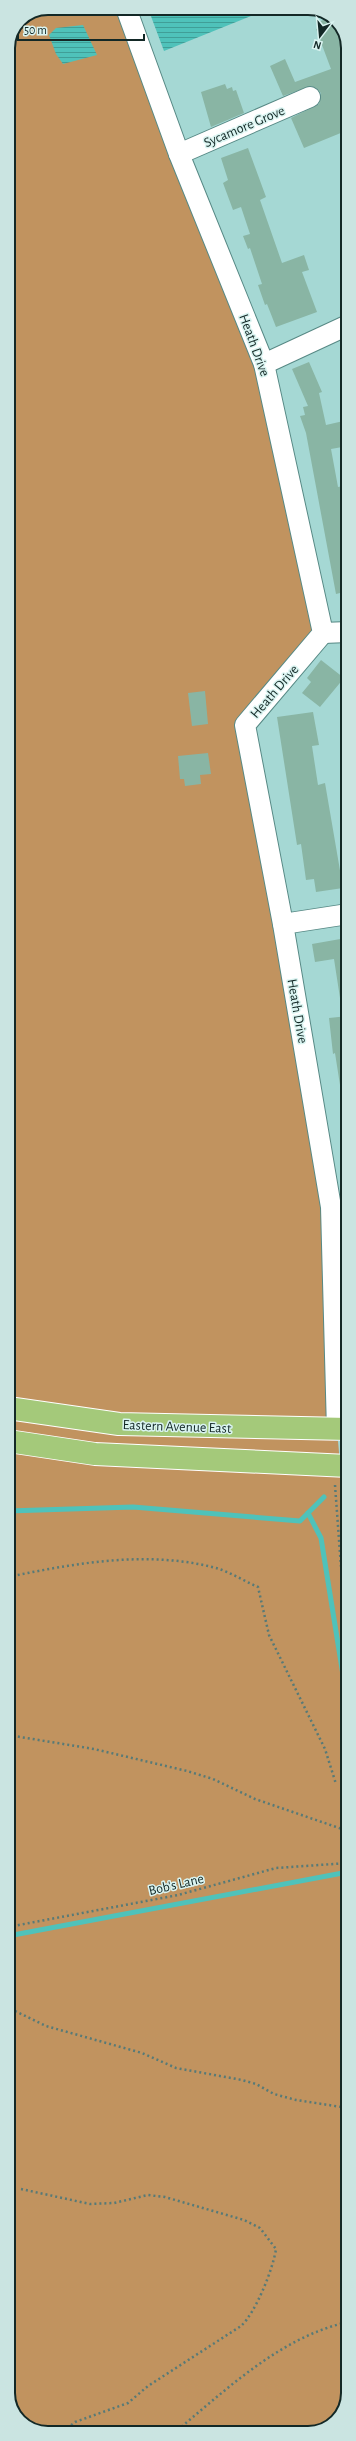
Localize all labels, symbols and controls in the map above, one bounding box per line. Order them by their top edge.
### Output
scale bar [18,16,144,42]
north arrow [300,16,340,56]
text: 50 m [24,24,47,36]
text: N [312,39,323,51]
street label: Sycamore Grove [202,104,287,150]
street label: Heath Drive [236,312,272,378]
street label: Heath Drive [248,662,301,721]
street label: Heath Drive [284,978,310,1045]
street label: Eastern Avenue East [122,1418,232,1436]
street label: Bob's Lane [147,1872,205,1898]

